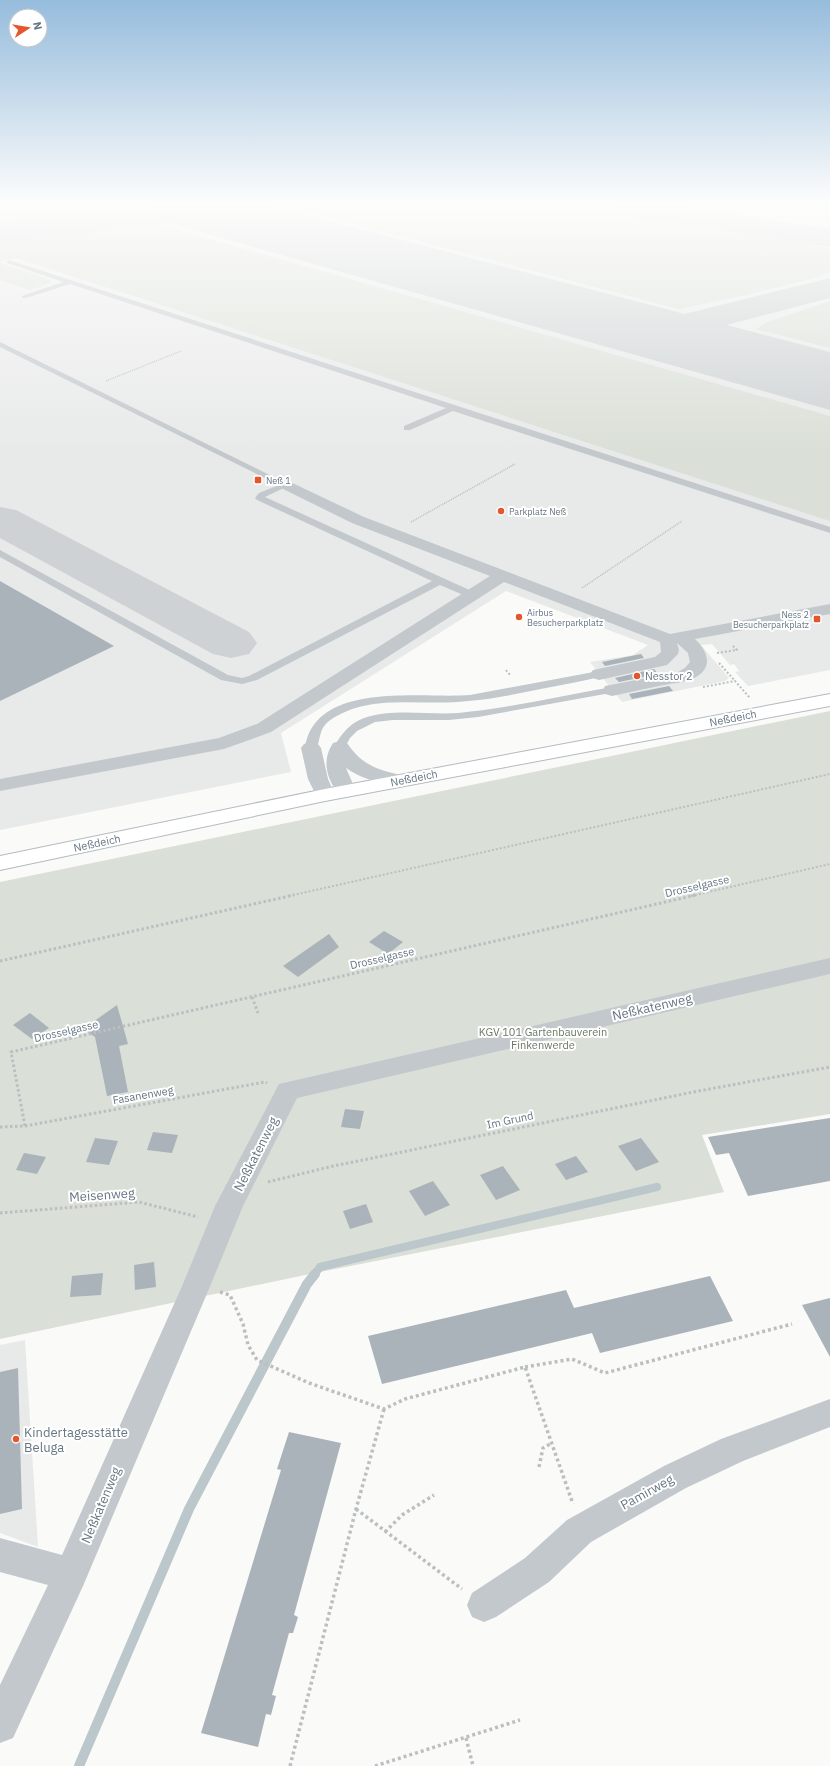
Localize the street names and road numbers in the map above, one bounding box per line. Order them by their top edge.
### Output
street label: Neßdeich [708,707,758,729]
street label: Neßdeich [389,767,439,789]
street label: Neßdeich [72,831,122,855]
street label: Drosselgasse [663,872,731,900]
street label: Drosselgasse [348,944,416,972]
street label: Neßkatenweg [610,990,694,1024]
street label: Drosselgasse [32,1017,100,1045]
street label: Fasanenweg [111,1083,175,1107]
street label: Im Grund [485,1108,535,1132]
street label: Neßkatenweg [230,1114,282,1194]
street label: Meisenweg [69,1184,135,1206]
street label: Neßkatenweg [77,1464,125,1546]
street label: Pamirweg [617,1470,677,1514]

